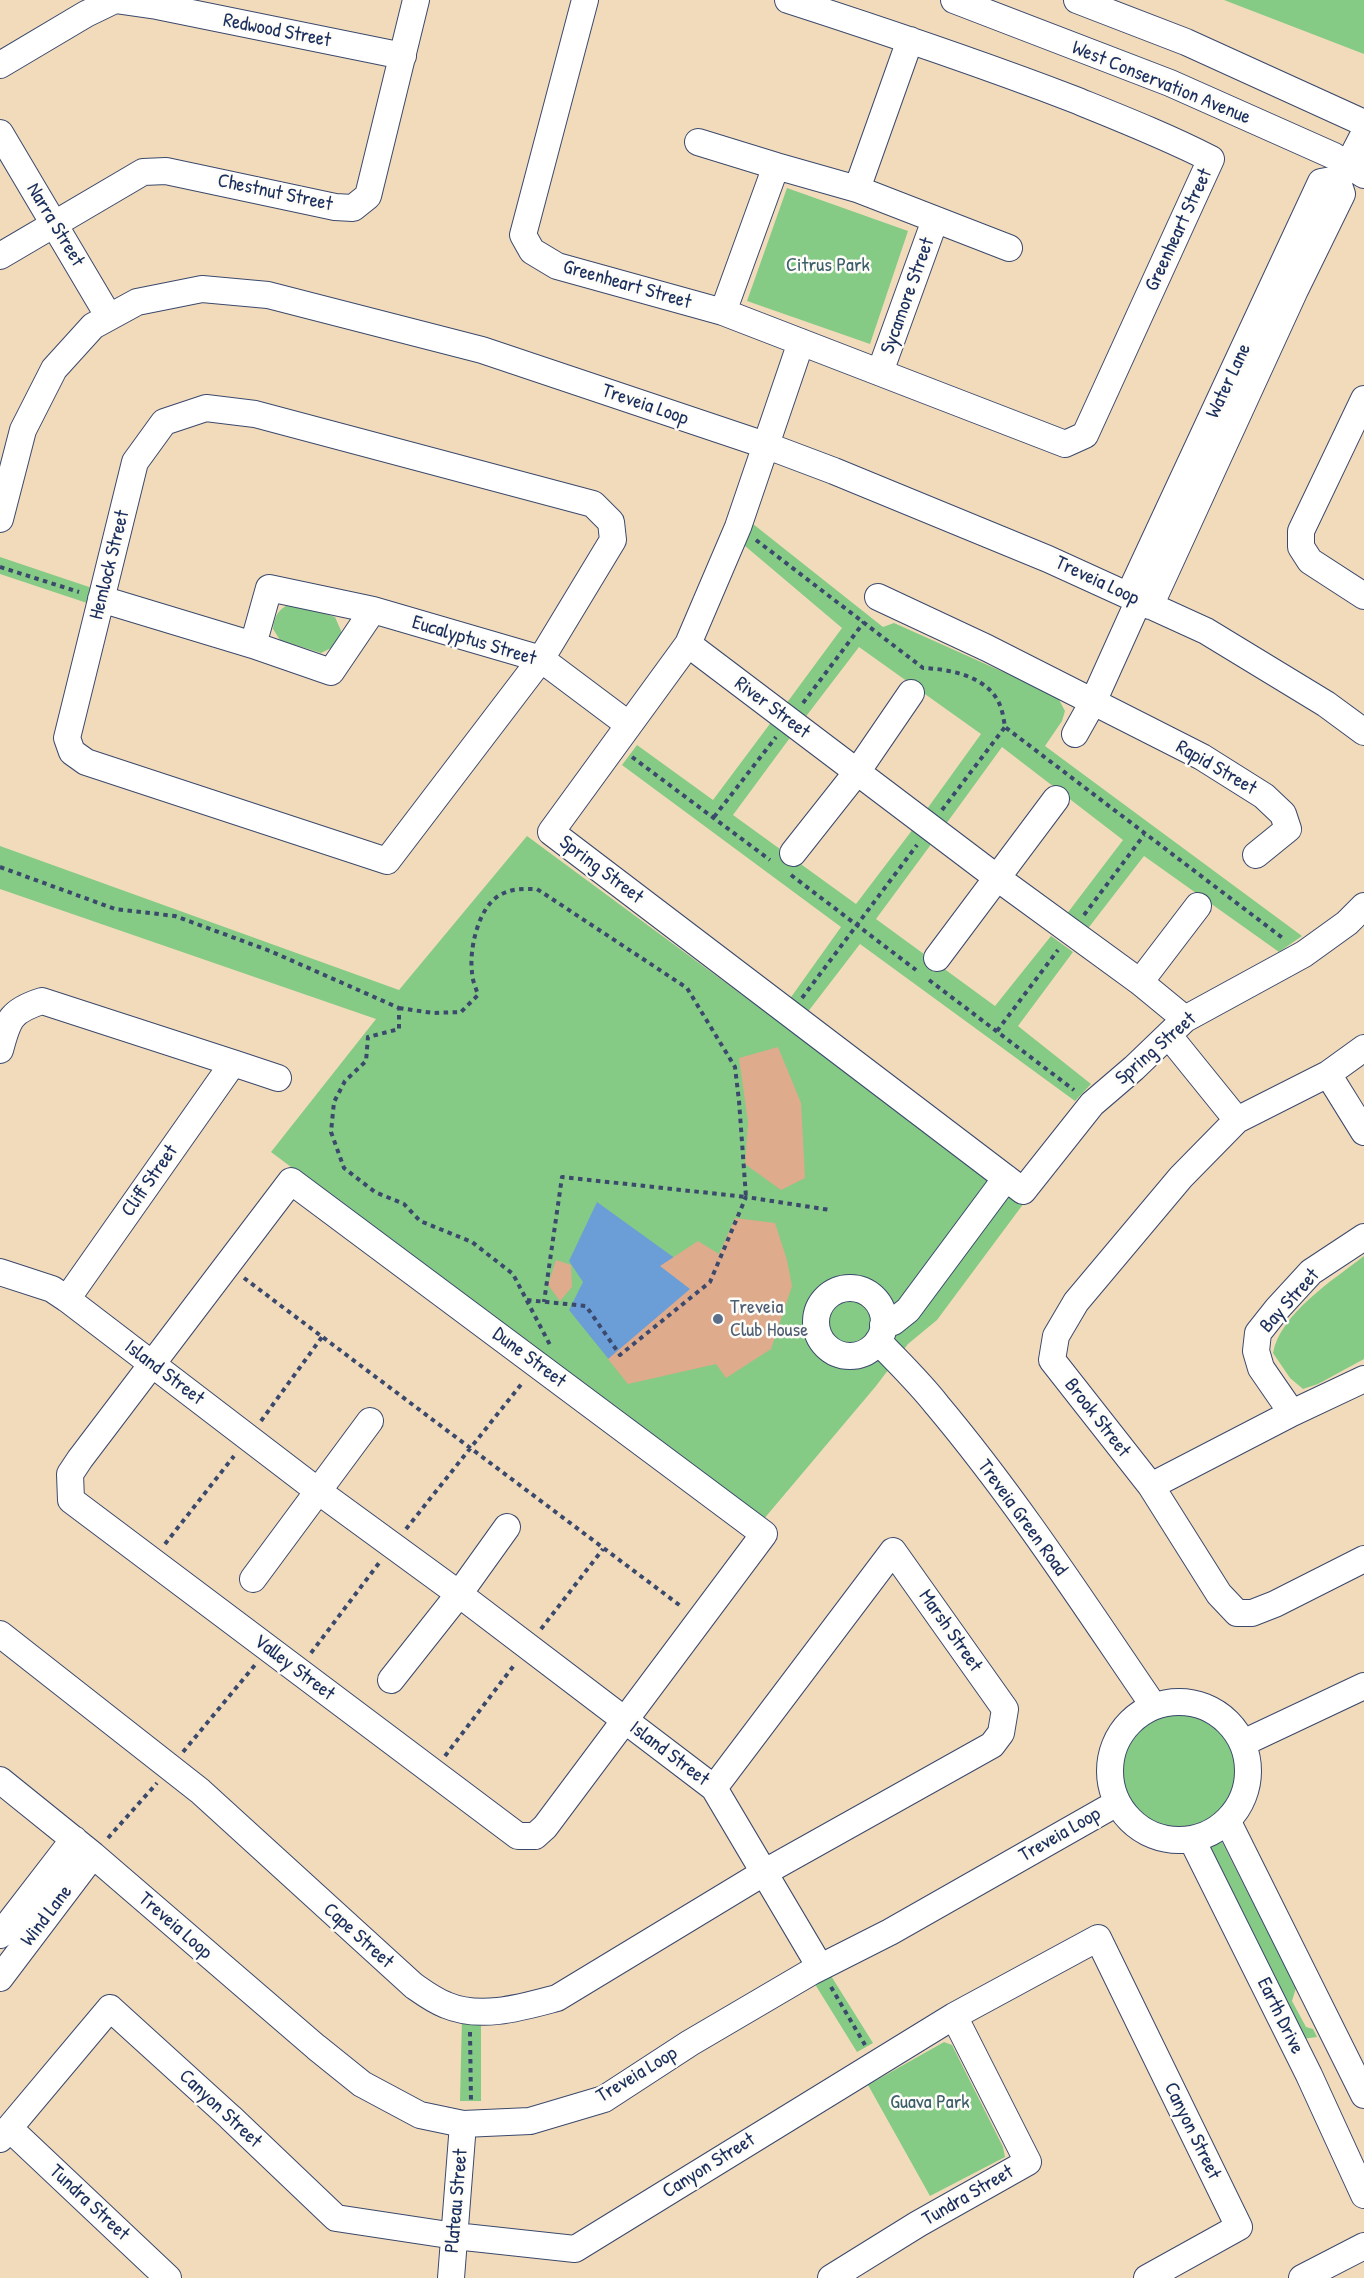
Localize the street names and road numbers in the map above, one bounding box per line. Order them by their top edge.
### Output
street label: Redwood Street [221,9,333,53]
street label: West Conservation Avenue [1068,36,1254,130]
street label: Greenheart Street [1140,165,1218,295]
street label: Chestnut Street [215,169,335,217]
street label: Narra Street [21,179,89,271]
street label: Sycamore Street [876,235,940,357]
street label: Greenheart Street [560,255,694,315]
street label: Water Lane [1201,340,1257,422]
street label: Treveia Loop [599,379,691,431]
street label: Hemlock Street [85,508,135,622]
street label: Treveia Loop [1051,551,1143,611]
street label: Eucalyptus Street [409,611,539,671]
street label: River Street [729,672,815,744]
street label: Rapid Street [1171,735,1261,801]
street label: Spring Street [554,831,648,909]
street label: Spring Street [1111,1007,1201,1091]
street label: Cliff Street [117,1140,183,1222]
street label: Bay Street [1255,1264,1325,1338]
street label: Dune Street [488,1323,570,1393]
street label: Island Street [119,1335,209,1411]
street label: Brook Street [1059,1374,1135,1462]
street label: Treveia Green Road [972,1455,1072,1581]
street label: Marsh Street [913,1585,987,1677]
street label: Valley Street [249,1630,339,1706]
street label: Island Street [624,1716,714,1792]
street label: Treveia Loop [1015,1802,1105,1868]
street label: Wind Lane [16,1881,78,1951]
street label: Treveia Loop [133,1887,217,1965]
street label: Cape Street [318,1898,398,1974]
street label: Earth Drive [1251,1974,1309,2058]
street label: Treveia Loop [592,2042,682,2108]
street label: Canyon Street [174,2065,266,2153]
street label: Canyon Street [1158,2079,1226,2183]
street label: Canyon Street [658,2128,760,2204]
street label: Plateau Street [440,2148,474,2254]
street label: Tundra Street [44,2160,134,2246]
street label: Tundra Street [918,2160,1018,2232]

